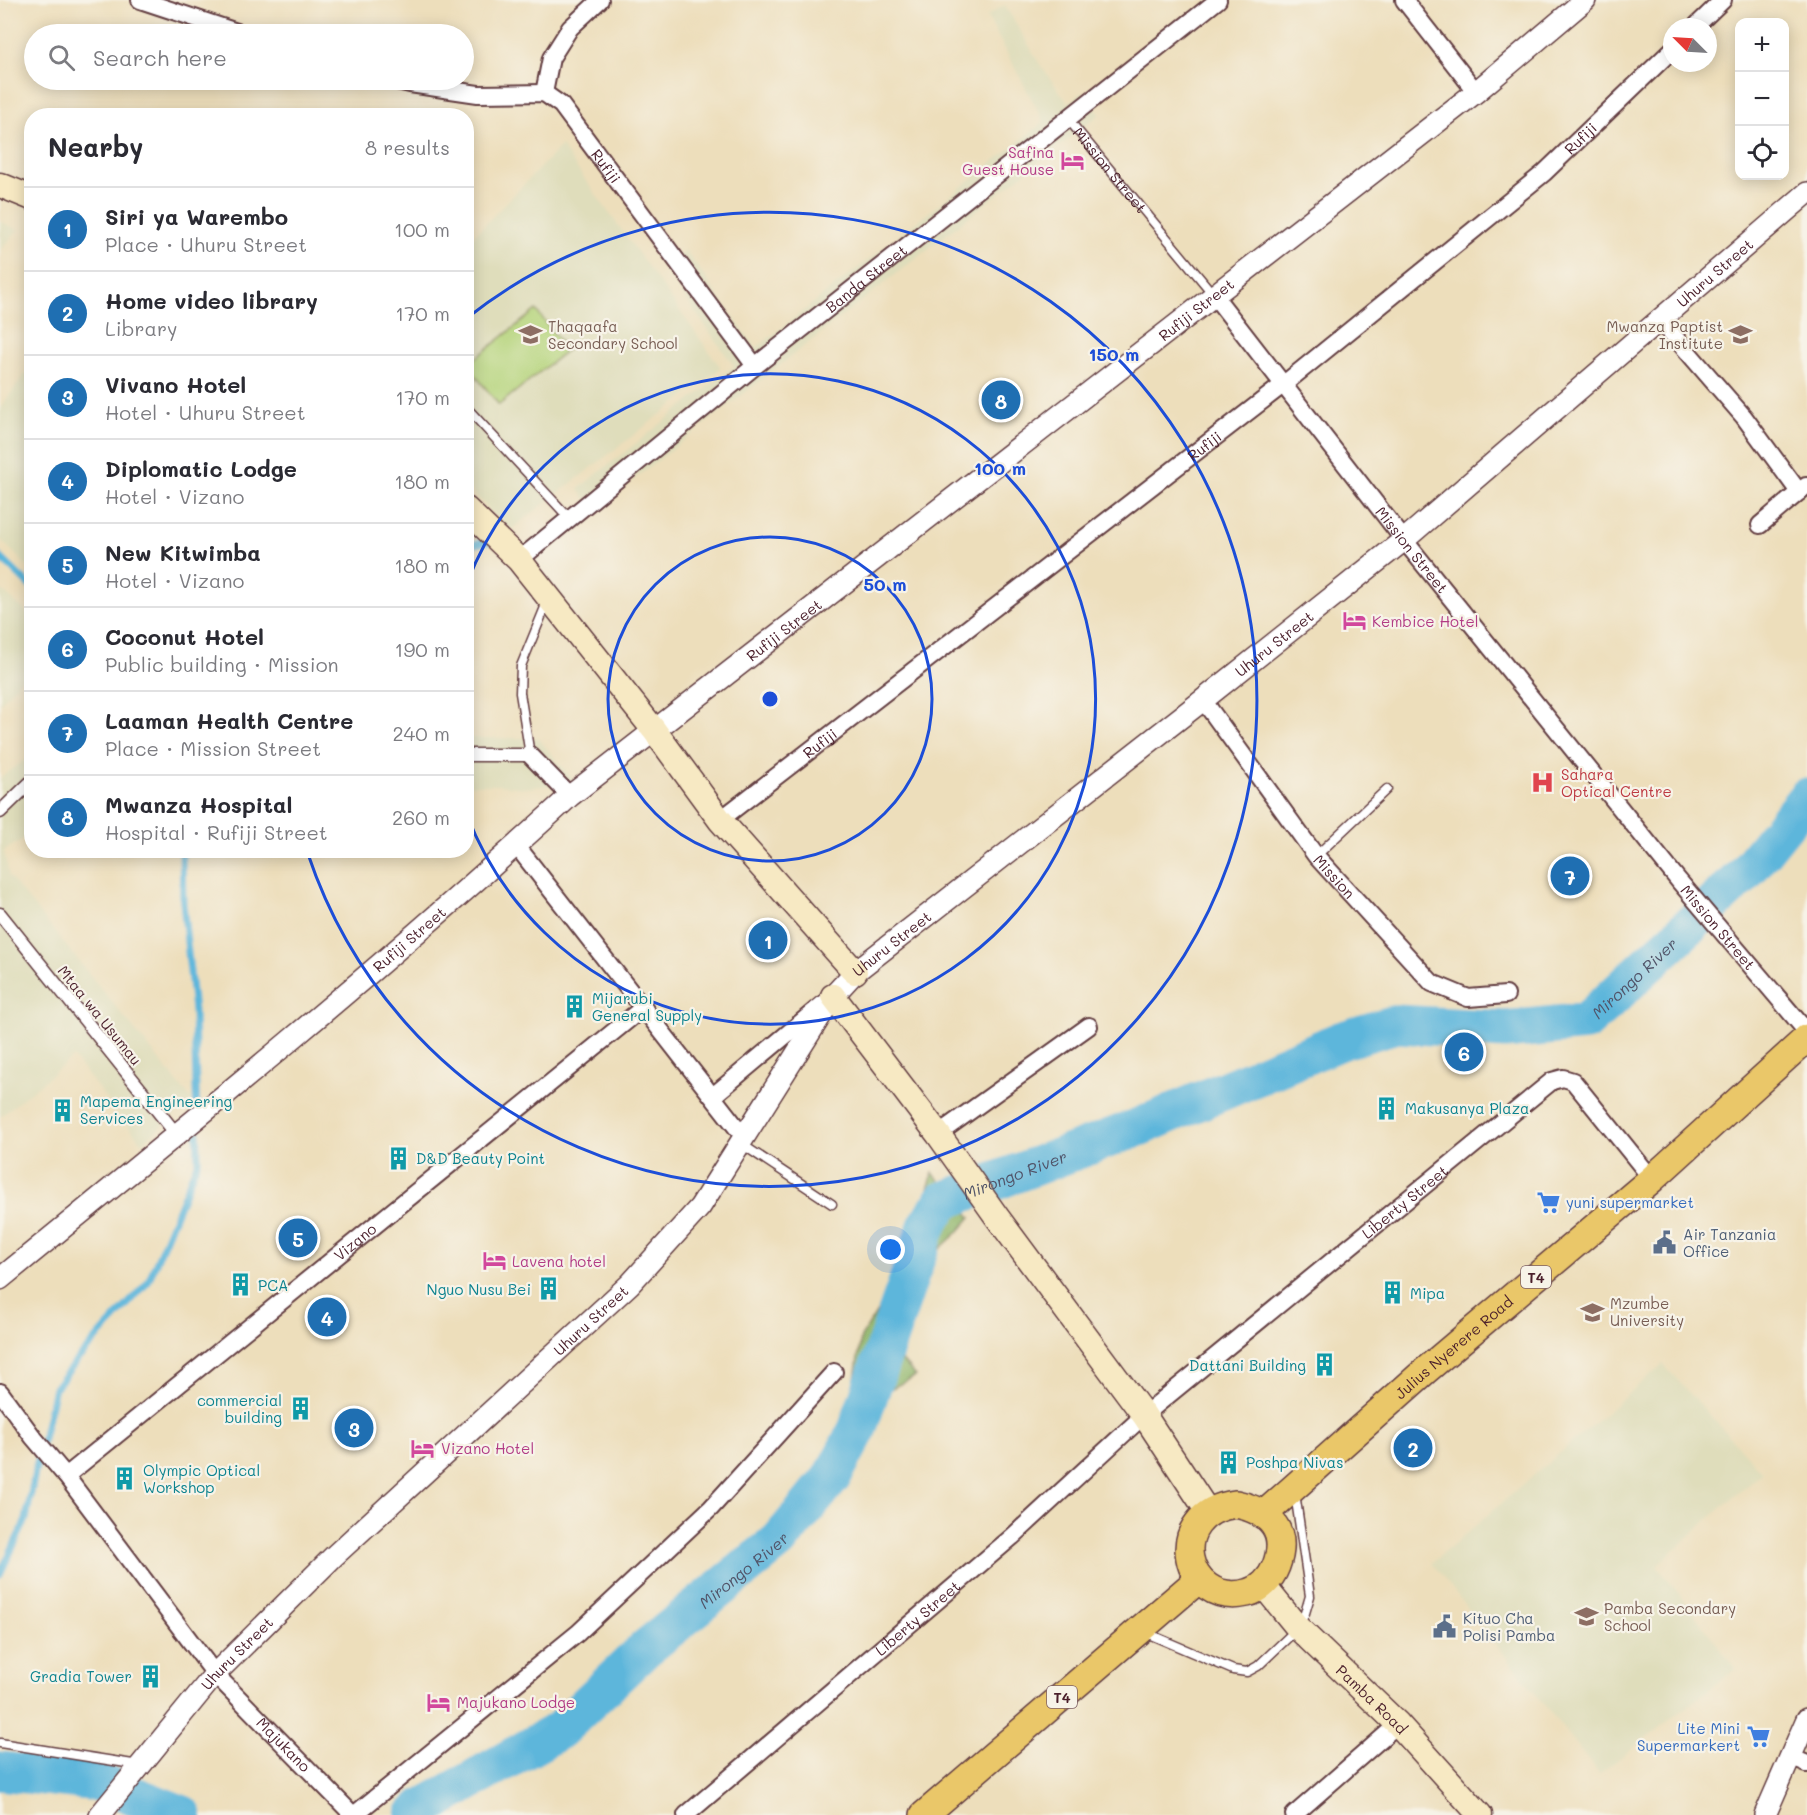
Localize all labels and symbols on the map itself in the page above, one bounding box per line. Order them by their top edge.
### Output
north arrow [1663,18,1717,72]
street label: Rufiji [1560,118,1601,159]
street label: Mission Street [1069,123,1151,217]
place label: Safina Guest House [962,142,1054,179]
street label: Rufiji [587,145,626,187]
hotel icon: Safina Guest House [1059,148,1085,174]
street label: Uhuru Street [1672,234,1757,311]
street label: Banda Street [821,240,911,317]
street label: Rufiji Street [1154,274,1238,345]
place label: Thaqaafa Secondary School [548,316,678,353]
place label: Mwanza Paptist Institute [1606,316,1723,353]
school or university icon: Thaqaafa Secondary School [517,322,543,348]
school or university icon: Mwanza Paptist Institute [1728,322,1754,348]
text: 150 m [1089,342,1139,366]
pin: 8 [982,378,1020,422]
street label: Rufiji [1183,426,1225,465]
text: 100 m [974,456,1026,480]
street label: Mission Street [1371,502,1453,597]
text: 50 m [864,572,906,596]
street label: Rufiji Street [742,594,826,666]
street label: Uhuru Street [1231,606,1317,681]
hotel icon: Kembice Hotel [1341,608,1367,634]
place label: Kembice Hotel [1372,611,1479,631]
centre of rings [760,689,780,709]
street label: Rufiji [799,723,841,762]
place label: Sahara Optical Centre [1561,764,1672,801]
hospital icon: Sahara Optical Centre [1530,770,1556,796]
street label: Mission [1309,850,1360,903]
pin: 7 [1550,854,1590,898]
street label: Mission Street [1676,880,1760,974]
street label: Rufiji Street [368,902,450,976]
street label: Uhuru Street [848,906,935,981]
pin: 1 [748,918,788,962]
water label: Mirongo River [1586,933,1681,1023]
street label: Mtaa wa Usumau [54,961,146,1069]
place label: Mijarubi General Supply [592,988,702,1025]
building icon: Mijarubi General Supply [561,994,587,1020]
pin: 6 [1444,1030,1484,1074]
place label: Mapema Engineering Services [80,1091,232,1128]
building icon: Makusanya Plaza [1374,1095,1400,1121]
building icon: Mapema Engineering Services [49,1097,75,1123]
place label: Makusanya Plaza [1405,1098,1529,1118]
building icon: D&D Beauty Point [385,1145,411,1171]
water label: Mirongo River [960,1145,1069,1203]
place label: D&D Beauty Point [416,1148,545,1168]
street label: Liberty Street [1357,1160,1452,1243]
supermarket icon: yuni supermarket [1535,1189,1561,1215]
place label: yuni supermarket [1566,1192,1694,1212]
pin: 5 [278,1216,318,1260]
street label: Vizano [329,1218,380,1265]
place label: Air Tanzania Office [1683,1224,1776,1261]
public building icon: Air Tanzania Office [1652,1230,1678,1256]
your location [876,1235,905,1264]
hotel icon: Lavena hotel [481,1248,507,1274]
place label: Lavena hotel [512,1251,606,1271]
road number: T4 [1521,1266,1551,1288]
building icon: PCA [227,1272,253,1298]
place label: PCA [258,1275,288,1295]
building icon: Nguo Nusu Bei [536,1276,562,1302]
place label: Nguo Nusu Bei [427,1279,531,1299]
building icon: Mipa [1379,1280,1405,1306]
street label: Uhuru Street [549,1281,632,1360]
place label: Mipa [1410,1283,1445,1303]
street label: Julius Nyerere Road [1390,1291,1517,1403]
place label: Mzumbe University [1610,1293,1684,1330]
pin: 4 [308,1294,346,1340]
school or university icon: Mzumbe University [1579,1299,1605,1325]
building icon: Dattani Building [1311,1352,1337,1378]
place label: Dattani Building [1189,1355,1306,1375]
place label: commercial building [197,1390,282,1427]
building icon: commercial building [287,1396,313,1422]
pin: 3 [334,1406,374,1450]
pin: 2 [1394,1426,1432,1470]
hotel icon: Vizano Hotel [410,1435,436,1461]
place label: Vizano Hotel [441,1438,534,1458]
building icon: Poshpa Nivas [1215,1449,1241,1475]
place label: Poshpa Nivas [1246,1452,1343,1472]
place label: Olympic Optical Workshop [143,1460,260,1497]
building icon: Olympic Optical Workshop [112,1466,138,1492]
water label: Mirongo River [694,1527,793,1612]
street label: Liberty Street [871,1576,964,1660]
place label: Pamba Secondary School [1604,1598,1736,1635]
school or university icon: Pamba Secondary School [1573,1604,1599,1630]
place label: Kituo Cha Polisi Pamba [1463,1608,1555,1645]
street label: Uhuru Street [196,1612,277,1694]
public building icon: Kituo Cha Polisi Pamba [1432,1614,1458,1640]
street label: Pamba Road [1332,1660,1412,1738]
building icon: Gradia Tower [137,1663,163,1689]
place label: Gradia Tower [30,1666,132,1686]
road number: T4 [1047,1686,1077,1708]
hotel icon: Majukano Lodge [426,1689,452,1715]
place label: Majukano Lodge [457,1692,575,1712]
street label: Majukano [252,1713,315,1776]
place label: Lite Mini Supermarkert [1637,1718,1740,1755]
supermarket icon: Lite Mini Supermarkert [1745,1724,1771,1750]

